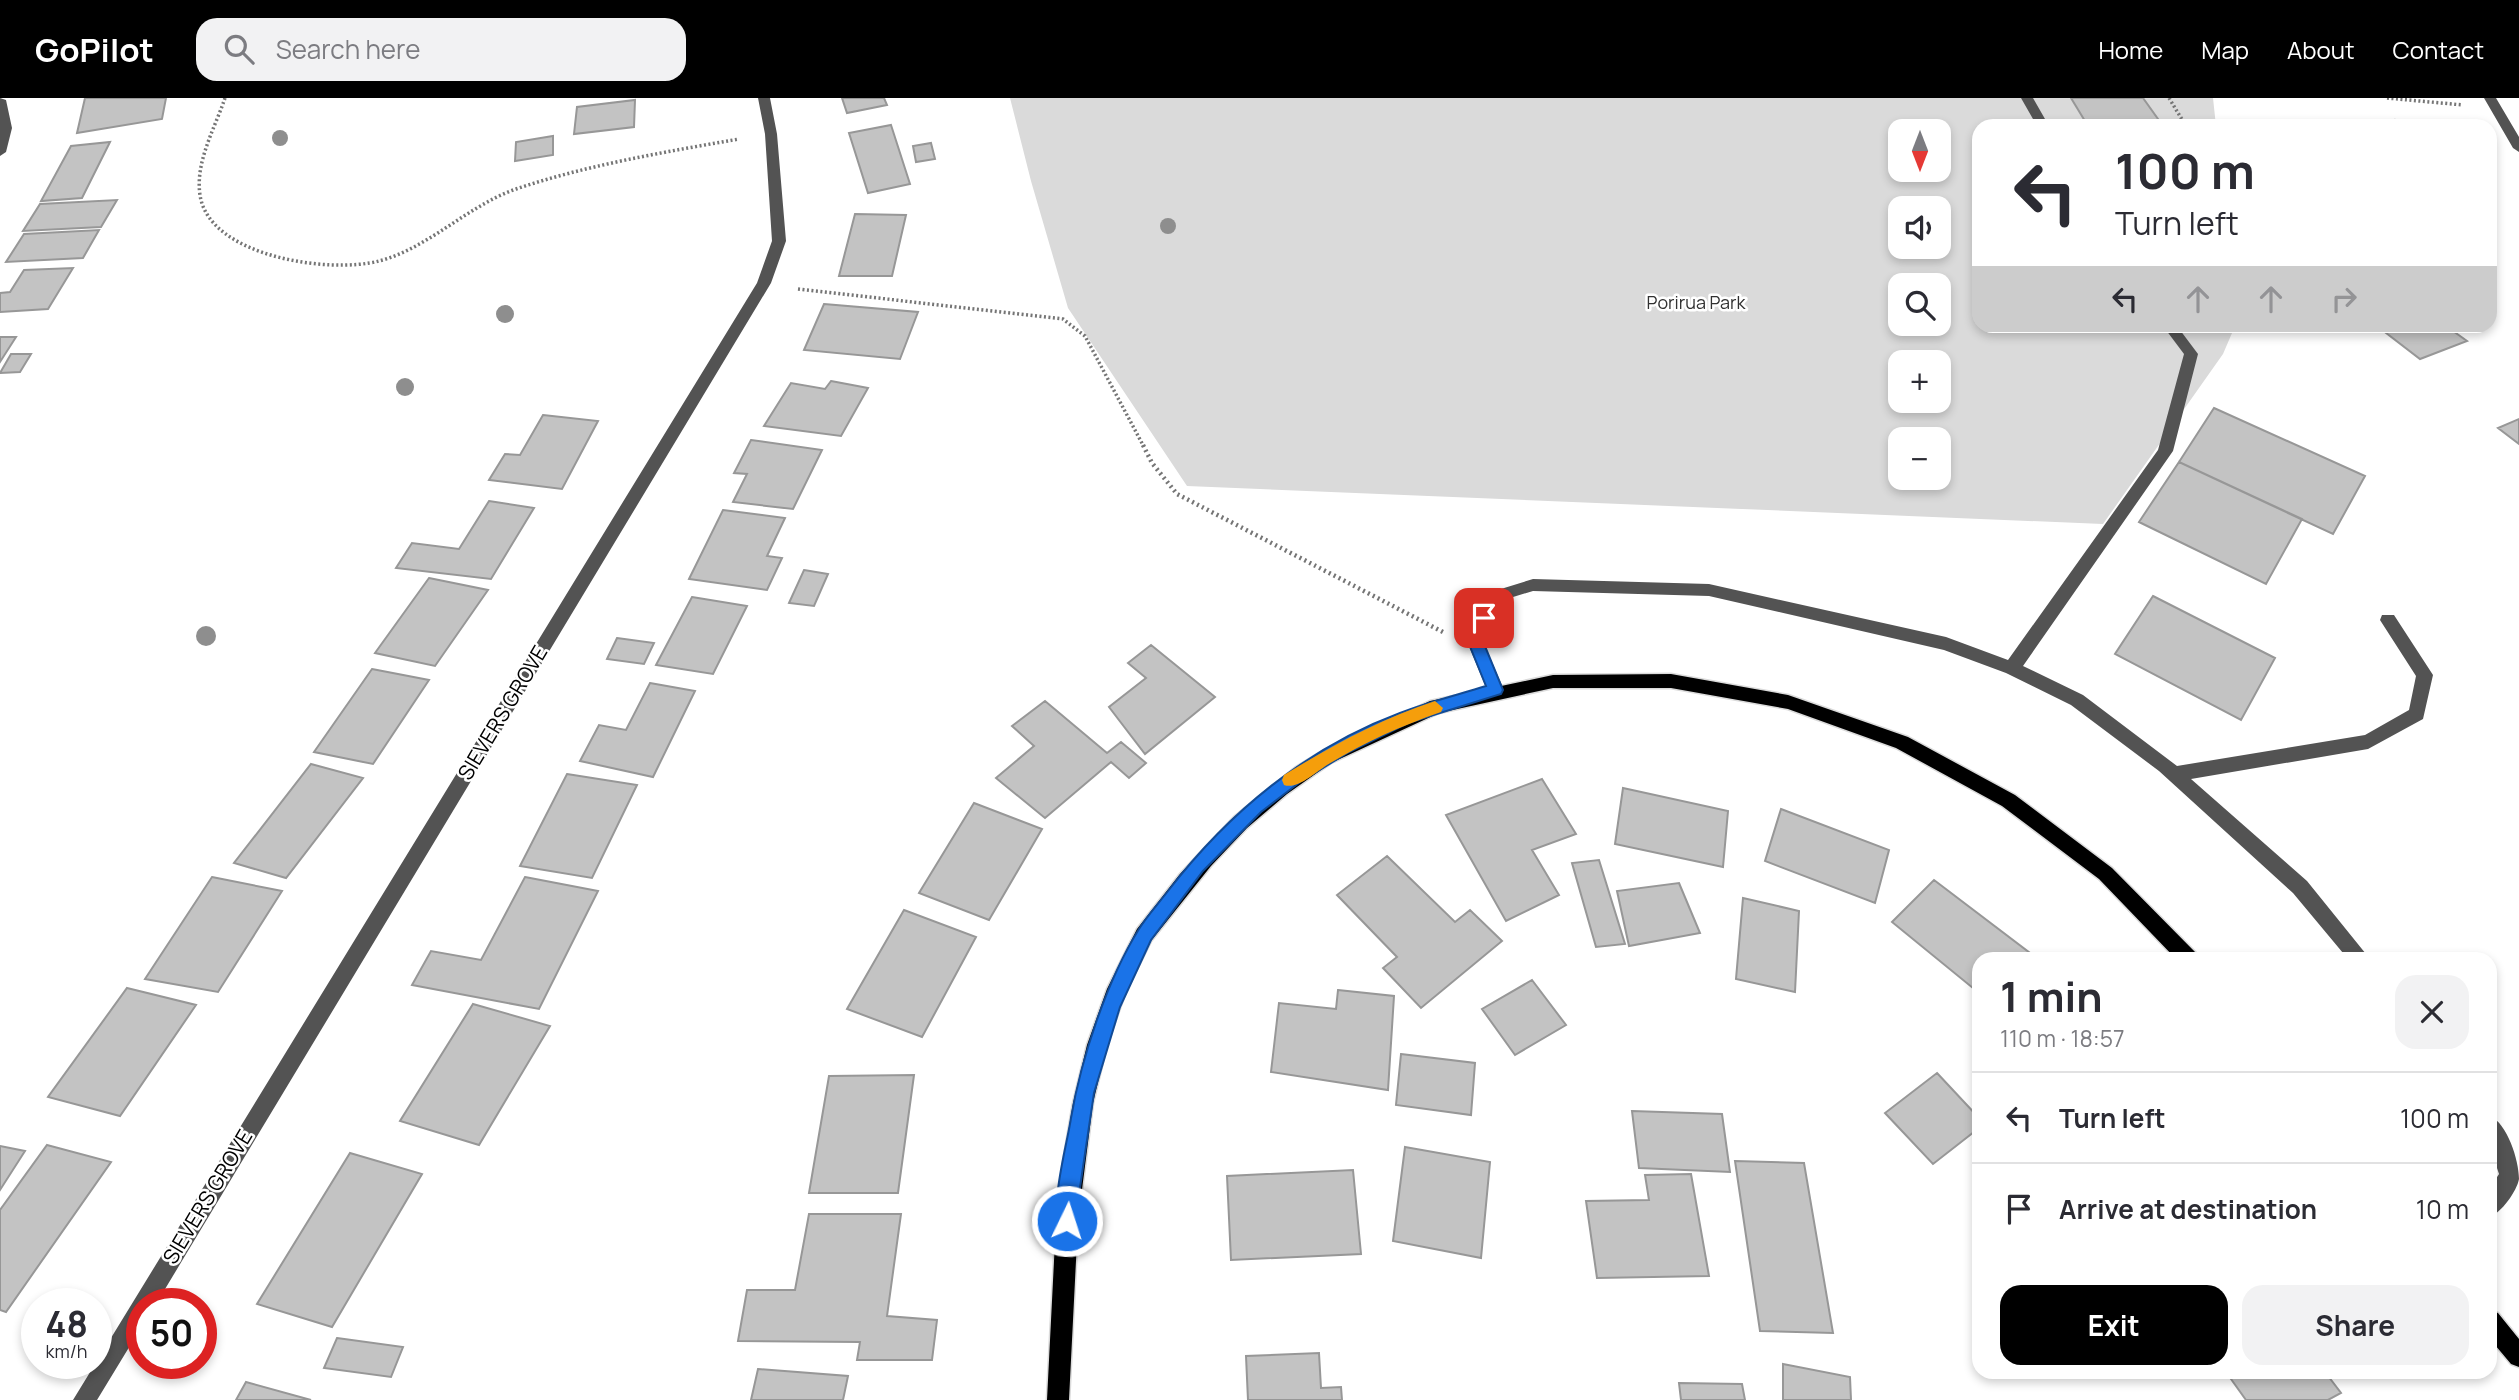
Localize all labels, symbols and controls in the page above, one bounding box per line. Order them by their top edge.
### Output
search box [196,18,686,81]
text: GoPilot [35,27,154,72]
icon: search [220,30,258,68]
text: Search here [276,31,420,67]
text: Home [2098,33,2163,66]
text: Map [2201,33,2249,66]
text: About [2287,33,2355,66]
text: Contact [2393,33,2484,66]
north arrow [1888,119,1951,182]
map controls [1888,119,1951,490]
text: 100 m [2115,137,2255,204]
icon: left [2000,147,2091,238]
button: sound [1888,196,1951,259]
text: Turn left [2115,201,2239,245]
button: search [1888,273,1951,336]
icon: left [2106,280,2144,318]
icon: ahead [2179,280,2217,318]
icon: ahead [2252,280,2290,318]
icon: right [2325,280,2363,318]
park label: Porirua Park [1647,290,1746,314]
button: + [1888,350,1951,413]
button: − [1888,427,1951,490]
pin [1454,588,1514,648]
icon: arrive [1465,599,1503,637]
street label: SIEVERS GROVE [451,640,553,785]
text: 1 min [2000,967,2103,1025]
button: close [2395,975,2469,1049]
text: 110 m · 18:57 [2000,1022,2125,1054]
icon: left [2000,1099,2038,1137]
text: Turn left [2059,1100,2166,1136]
text: 100 m [2400,1100,2469,1136]
street label: SIEVERS GROVE [156,1124,258,1269]
position arrow [1030,1184,1104,1258]
icon: arrive [2000,1190,2038,1228]
text: Arrive at destination [2059,1191,2317,1227]
text: 10 m [2416,1191,2469,1227]
button: Exit [2000,1285,2228,1365]
button: Share [2242,1285,2469,1365]
speed limit sign: 50 [126,1288,217,1379]
text: 48 [45,1300,88,1348]
text: km/h [46,1339,87,1363]

